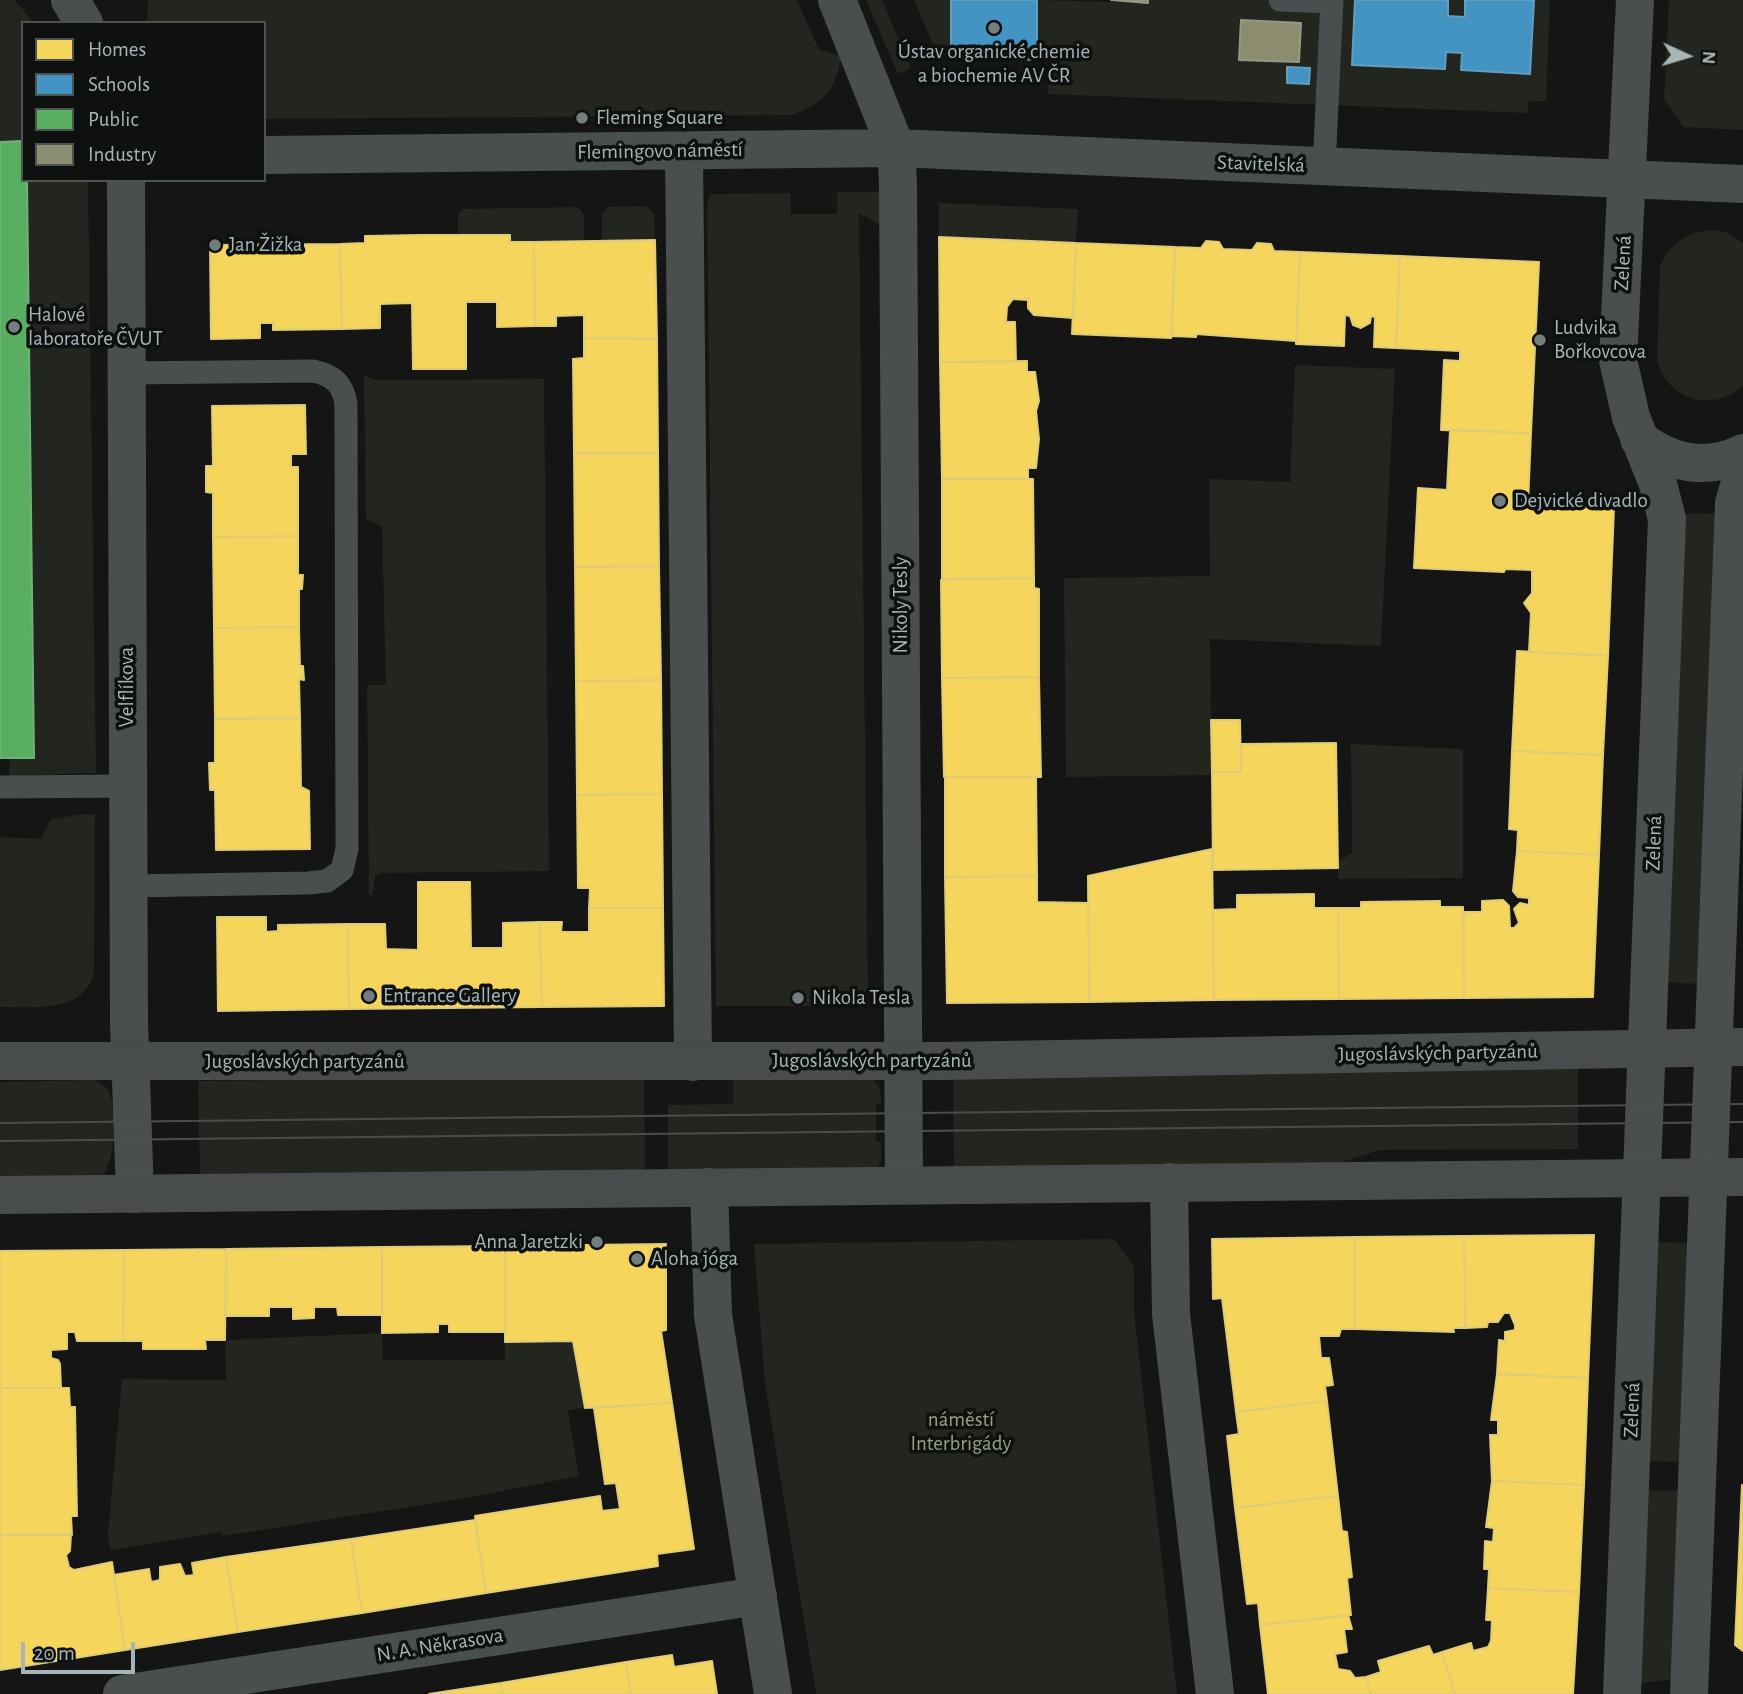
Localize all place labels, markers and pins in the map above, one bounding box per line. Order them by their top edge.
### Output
marker: Ústav organické chemie a biochemie AV ČR [986,20,1002,36]
place label: Ústav organické chemie a biochemie AV ČR [898,39,1090,89]
place label: Fleming Square [596,105,723,131]
marker: Fleming Square [574,110,590,126]
place label: Jan Žižka [229,232,303,258]
marker: Jan Žižka [207,237,223,253]
place label: Halové laboratoře ČVUT [28,302,163,352]
place label: Ludvika Bořkovcova [1554,315,1646,365]
marker: Halové laboratoře ČVUT [6,319,22,335]
marker: Ludvika Bořkovcova [1532,332,1548,348]
place label: Dejvické divadlo [1514,488,1648,514]
marker: Dejvické divadlo [1492,493,1508,509]
place label: Entrance Gallery [383,983,517,1009]
place label: Nikola Tesla [812,985,911,1011]
marker: Entrance Gallery [361,988,377,1004]
marker: Nikola Tesla [790,990,806,1006]
place label: Anna Jaretzki [474,1229,583,1255]
marker: Anna Jaretzki [589,1234,605,1250]
place label: Aloha jóga [651,1246,738,1272]
marker: Aloha jóga [629,1251,645,1267]

